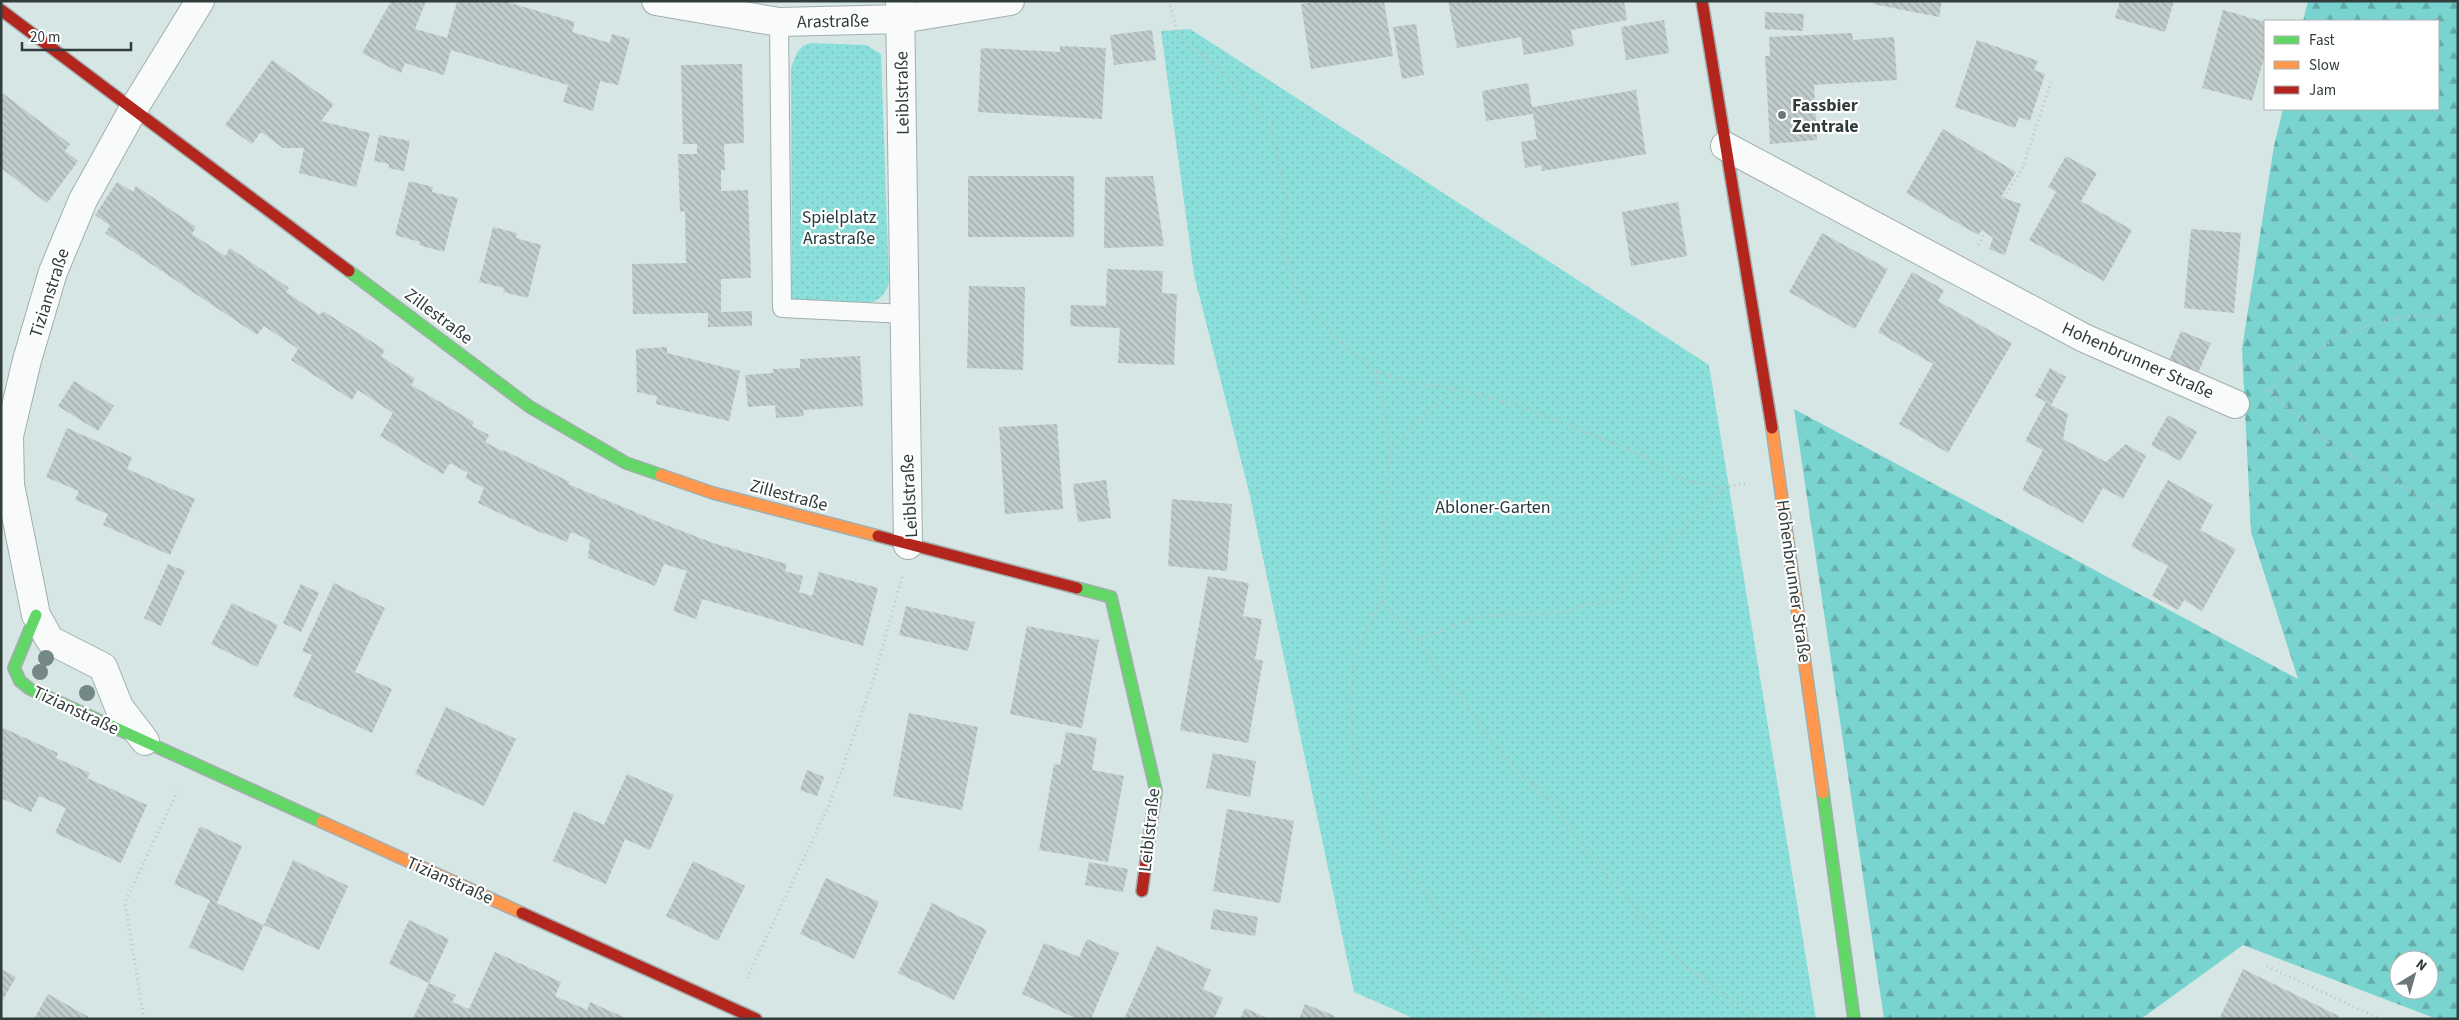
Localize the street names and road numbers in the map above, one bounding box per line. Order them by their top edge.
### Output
street label: Arastraße [797,8,869,35]
street label: Leiblstraße [889,51,916,135]
street label: Tizianstraße [23,245,76,341]
street label: Zillestraße [399,282,478,350]
street label: Hohenbrunner Straße [2058,316,2218,405]
street label: Leiblstraße [895,453,924,539]
street label: Zillestraße [747,473,831,518]
street label: Hohenbrunner Straße [1770,498,1817,664]
street label: Tizianstraße [29,680,123,741]
street label: Leiblstraße [1133,787,1166,873]
street label: Tizianstraße [402,850,497,911]

